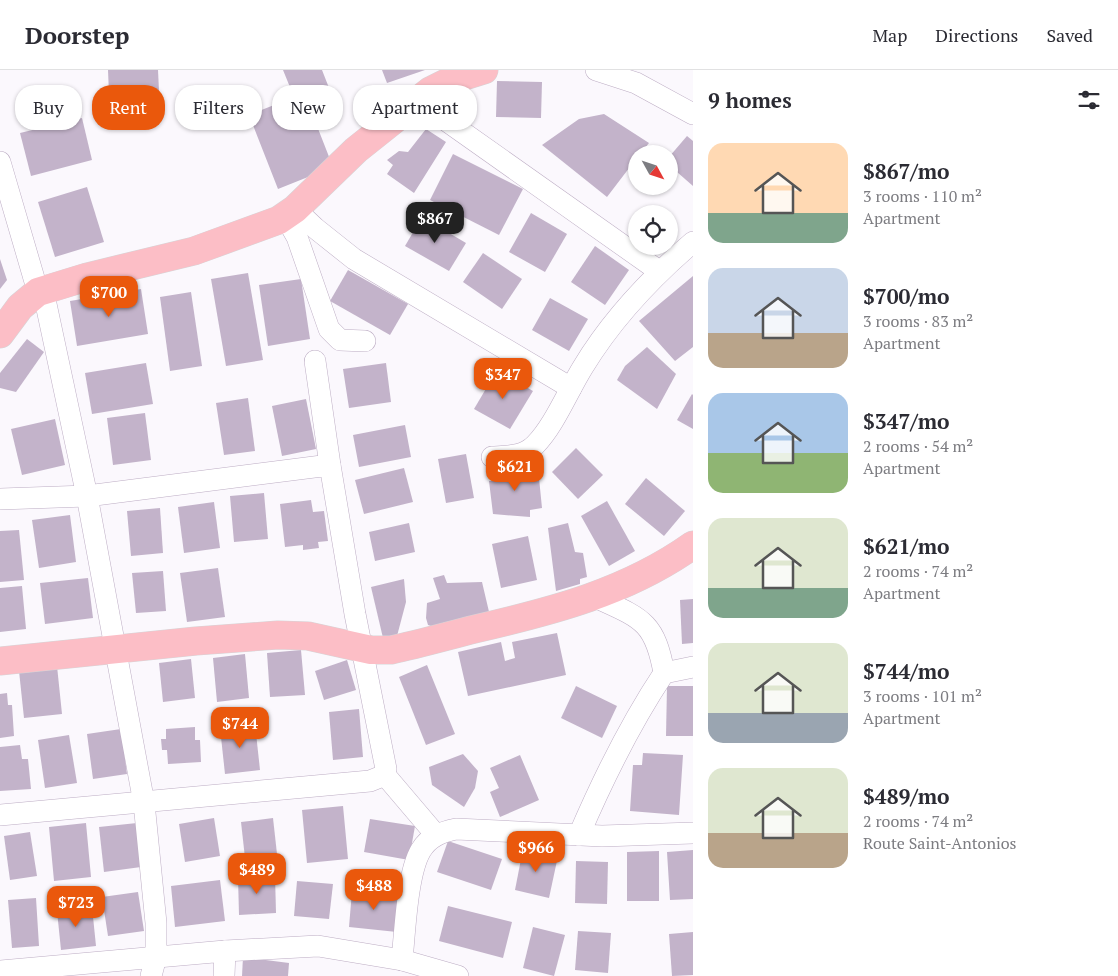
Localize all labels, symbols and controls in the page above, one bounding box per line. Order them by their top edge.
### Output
text: Doorstep [25,19,129,51]
text: Map [872,23,907,47]
text: Directions [935,23,1018,47]
text: Saved [1046,23,1093,47]
chip: Buy [15,85,82,130]
chip: Rent [92,85,165,130]
chip: Filters [175,85,262,130]
chip: New [272,85,343,130]
chip: Apartment [353,85,477,130]
text: 9 homes [708,86,792,114]
icon: filters [1075,86,1103,114]
north arrow [628,145,678,195]
map controls [628,145,678,255]
text: $867/mo [863,157,950,185]
icon: home [748,163,808,223]
text: 3 rooms · 110 m² [863,185,982,207]
pin: $867 [405,202,465,244]
button: locate [628,205,678,255]
text: $867 [417,207,453,229]
text: Apartment [863,207,940,229]
pin: $700 [79,276,139,318]
text: $700 [91,281,127,303]
text: $700/mo [863,282,950,310]
icon: home [748,288,808,348]
text: 3 rooms · 83 m² [863,310,973,332]
text: Apartment [863,332,940,354]
pin: $347 [473,358,533,400]
text: $347 [485,363,521,385]
text: $347/mo [863,407,950,435]
icon: home [748,413,808,473]
text: 2 rooms · 54 m² [863,435,973,457]
pin: $621 [485,450,545,492]
text: $621 [497,455,533,477]
text: Apartment [863,457,940,479]
text: $621/mo [863,532,950,560]
icon: home [748,538,808,598]
text: 2 rooms · 74 m² [863,560,973,582]
text: Apartment [863,582,940,604]
text: $744/mo [863,657,950,685]
icon: home [748,663,808,723]
text: 3 rooms · 101 m² [863,685,982,707]
pin: $744 [210,706,270,749]
text: Apartment [863,707,940,729]
text: $744 [222,712,258,734]
text: $489/mo [863,782,950,810]
icon: home [748,788,808,848]
text: 2 rooms · 74 m² [863,810,973,832]
pin: $966 [506,830,566,873]
text: Route Saint-Antonios [863,832,1017,854]
text: $966 [518,836,554,858]
pin: $489 [227,852,287,895]
text: $489 [239,858,275,880]
pin: $488 [344,868,404,911]
text: $488 [356,874,392,896]
pin: $723 [46,886,106,928]
text: $723 [58,891,94,913]

